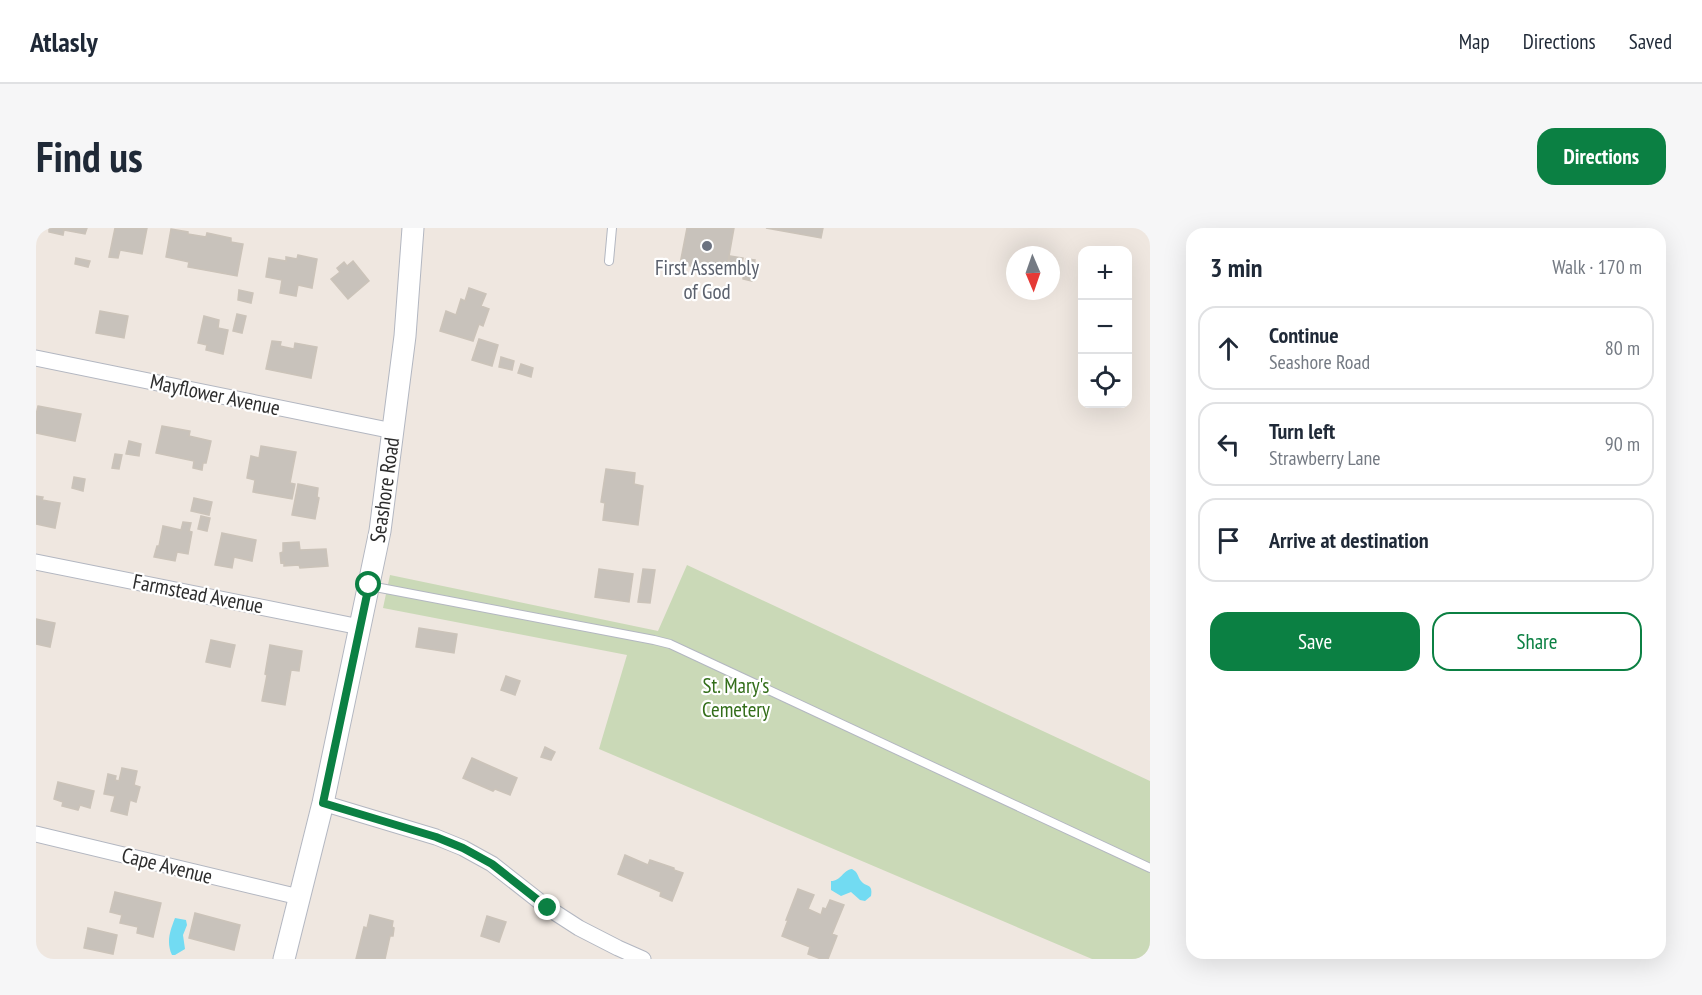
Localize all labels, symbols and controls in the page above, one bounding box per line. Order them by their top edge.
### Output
text: Atlasly [30,23,98,60]
text: Map [1459,28,1490,55]
text: Directions [1523,28,1596,55]
text: Saved [1629,28,1672,55]
button: Directions [1537,128,1666,185]
text: Find us [36,129,143,184]
marker: First Assembly of God [700,239,714,253]
north arrow [1006,246,1060,300]
map controls [1078,246,1132,408]
button: + [1078,246,1132,300]
text: 3 min [1210,251,1263,284]
place label: First Assembly of God [655,254,759,305]
text: Walk · 170 m [1552,254,1642,280]
button: − [1078,300,1132,354]
text: Continue [1269,321,1339,349]
icon: ahead [1212,332,1245,365]
text: 80 m [1605,335,1640,361]
text: Seashore Road [1269,349,1370,375]
button: locate [1078,354,1132,408]
street label: Mayflower Avenue [148,368,282,421]
text: Turn left [1269,417,1335,445]
icon: left [1212,428,1245,461]
text: 90 m [1605,431,1640,457]
street label: Seashore Road [364,435,405,544]
text: Strawberry Lane [1269,445,1380,471]
icon: arrive [1212,524,1245,557]
text: Arrive at destination [1269,526,1429,554]
street label: Farmstead Avenue [131,568,266,619]
route start [355,571,381,597]
button: Save [1210,612,1420,671]
button: Share [1432,612,1642,671]
park label: St. Mary's Cemetery [702,672,770,723]
street label: Cape Avenue [119,841,215,890]
route end [534,894,560,920]

